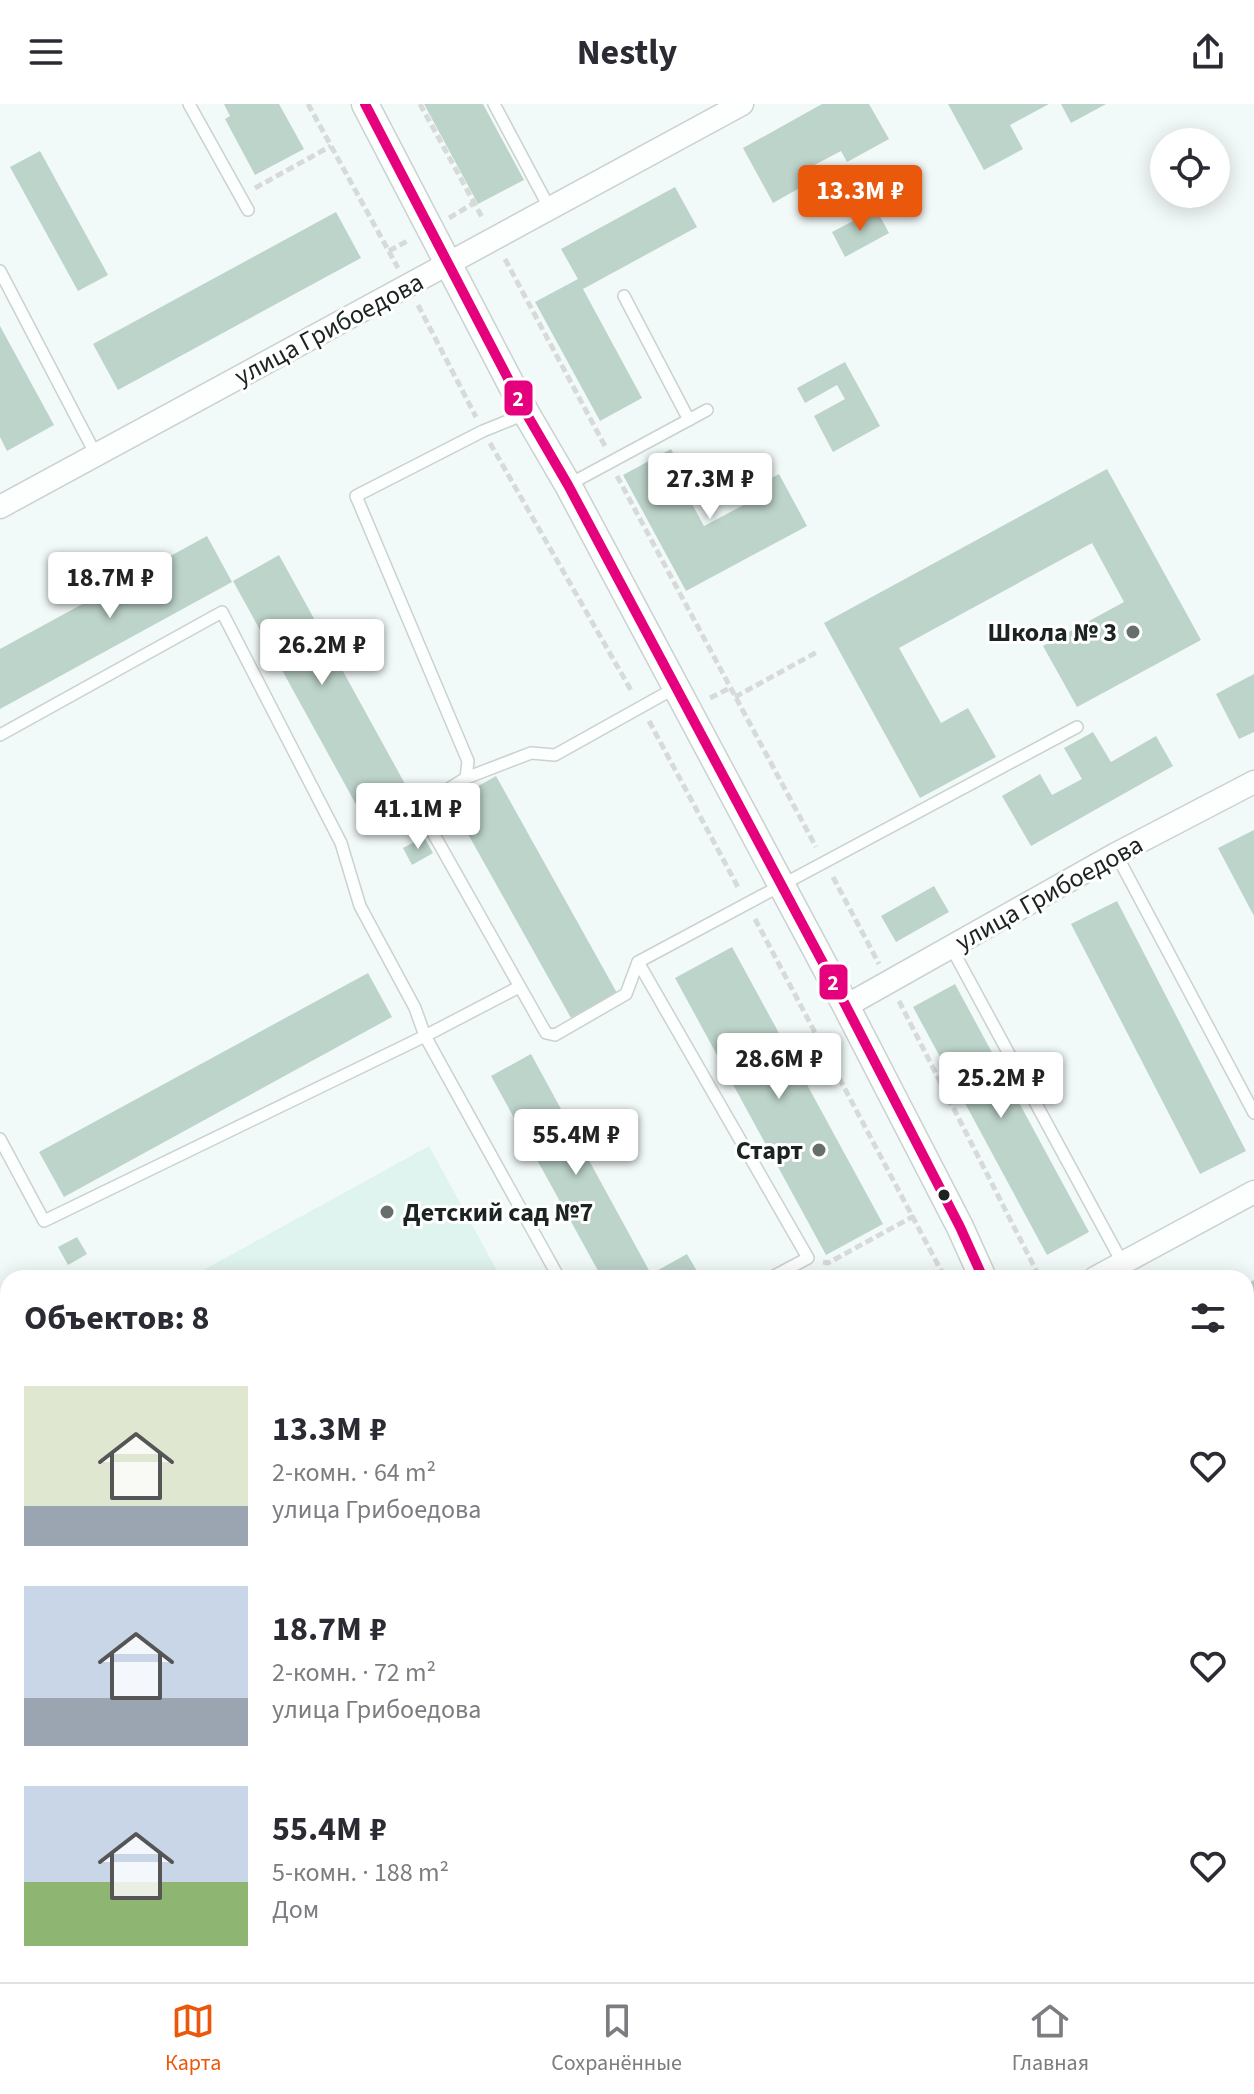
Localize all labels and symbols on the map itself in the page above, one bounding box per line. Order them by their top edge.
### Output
pin: 13.3M ₽ [786,165,934,233]
street label: улица Грибоедова [228,264,430,394]
line badge: 2 [503,379,534,417]
text: 2 [512,383,524,415]
pin: 27.3M ₽ [636,453,784,521]
pin: 18.7M ₽ [36,552,184,620]
place label: Школа № 3 [987,614,1117,651]
pin: 26.2M ₽ [248,619,396,687]
marker: Школа № 3 [1124,623,1142,641]
pin: 41.1M ₽ [344,783,492,851]
street label: улица Грибоедова [949,826,1149,960]
line badge: 2 [818,963,849,1001]
text: 2 [827,967,839,999]
pin: 28.6M ₽ [705,1033,853,1101]
pin: 25.2M ₽ [927,1052,1075,1120]
pin: 55.4M ₽ [502,1109,650,1177]
place label: Старт [736,1132,803,1169]
marker: Старт [810,1141,828,1159]
unlabelled marker [936,1187,952,1203]
place label: Детский сад №7 [403,1194,593,1231]
marker: Детский сад №7 [378,1203,396,1221]

